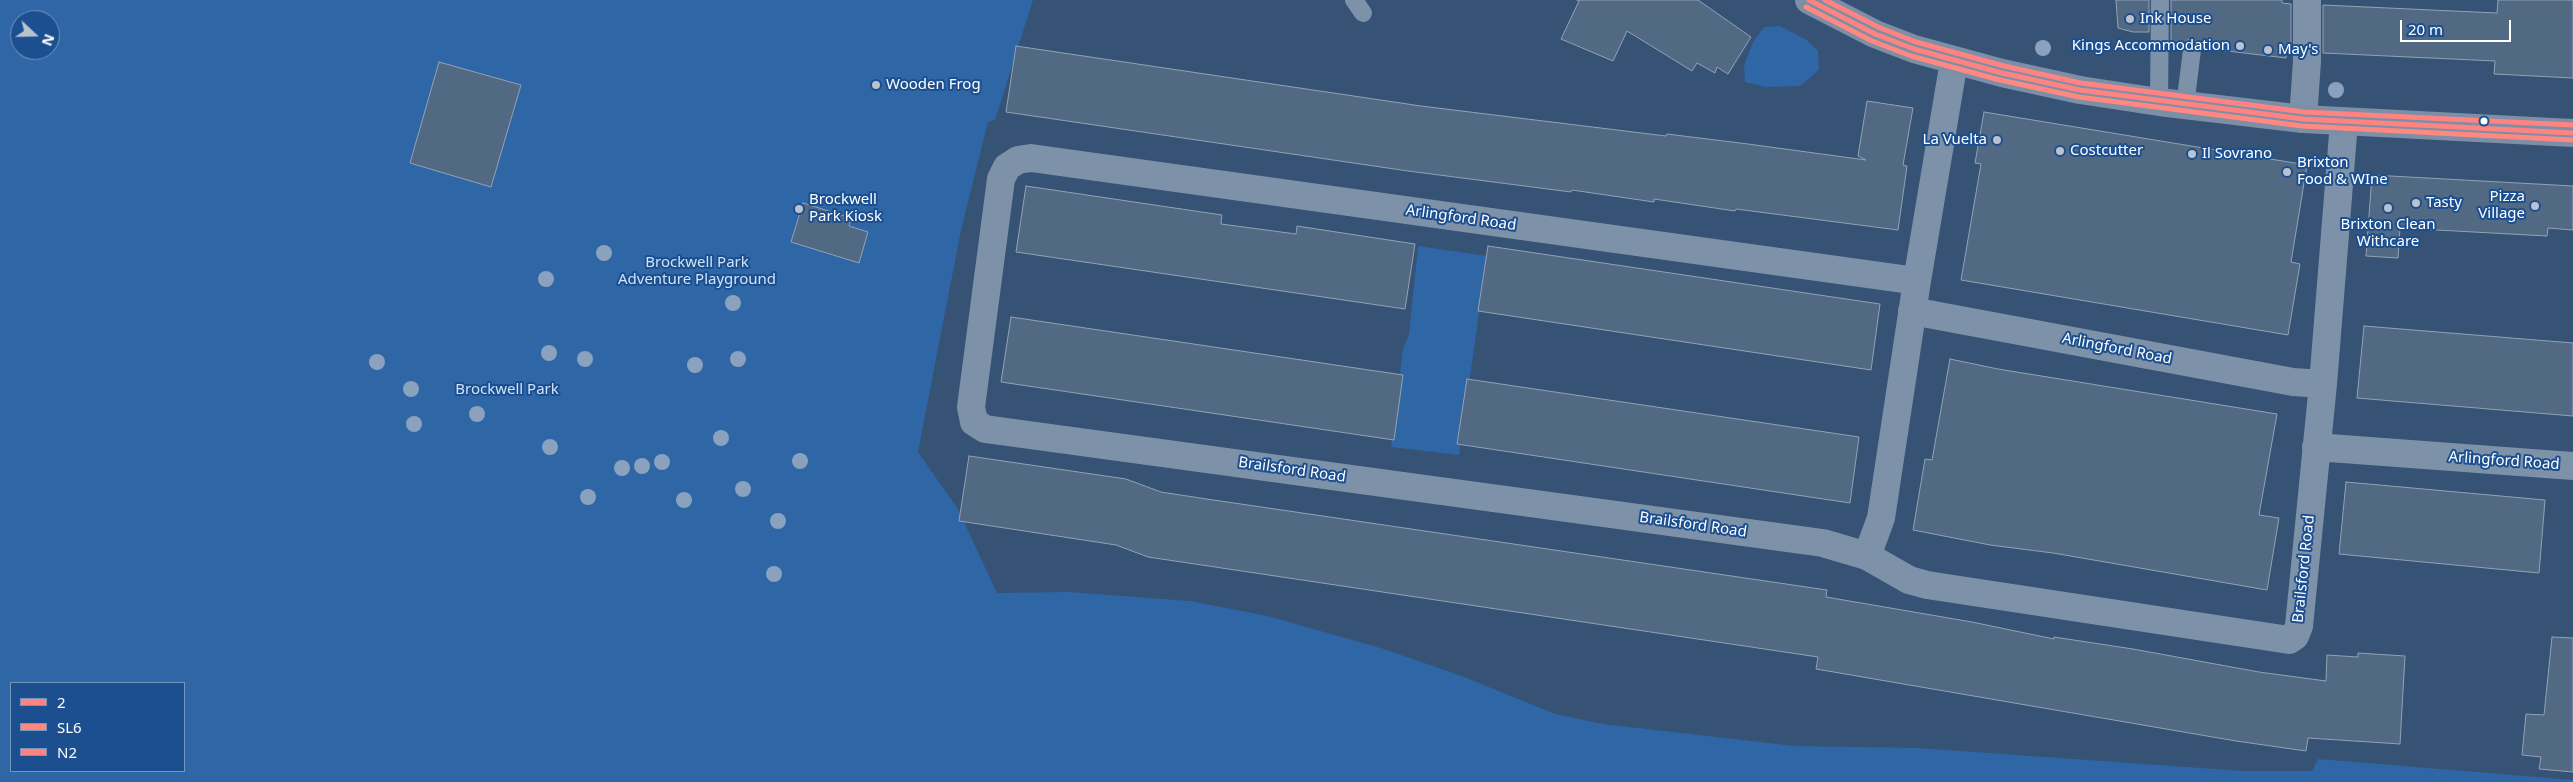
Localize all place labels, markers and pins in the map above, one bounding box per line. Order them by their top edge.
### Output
place label: Ink House [2140,10,2211,28]
marker: Ink House [2124,13,2136,25]
place label: Kings Accommodation [2072,37,2230,55]
marker: Kings Accommodation [2234,40,2246,52]
place label: May's [2278,41,2318,59]
marker: May's [2262,44,2274,56]
place label: Wooden Frog [886,76,981,94]
marker: Wooden Frog [870,79,882,91]
unlabelled marker [2479,116,2489,126]
place label: La Vuelta [1923,131,1987,149]
marker: La Vuelta [1991,134,2003,146]
place label: Costcutter [2070,142,2143,160]
marker: Costcutter [2054,145,2066,157]
place label: Il Sovrano [2202,145,2272,163]
marker: Il Sovrano [2186,148,2198,160]
place label: Brixton Food & WIne [2297,154,2388,189]
marker: Brixton Food & WIne [2281,166,2293,178]
place label: Pizza Village [2478,188,2525,223]
place label: Brockwell Park Kiosk [809,191,882,226]
place label: Tasty [2426,194,2462,212]
marker: Tasty [2410,197,2422,209]
marker: Pizza Village [2529,200,2541,212]
marker: Brixton Clean Withcare [2382,202,2394,214]
marker: Brockwell Park Kiosk [793,203,805,215]
place label: Brixton Clean Withcare [2341,216,2435,251]

